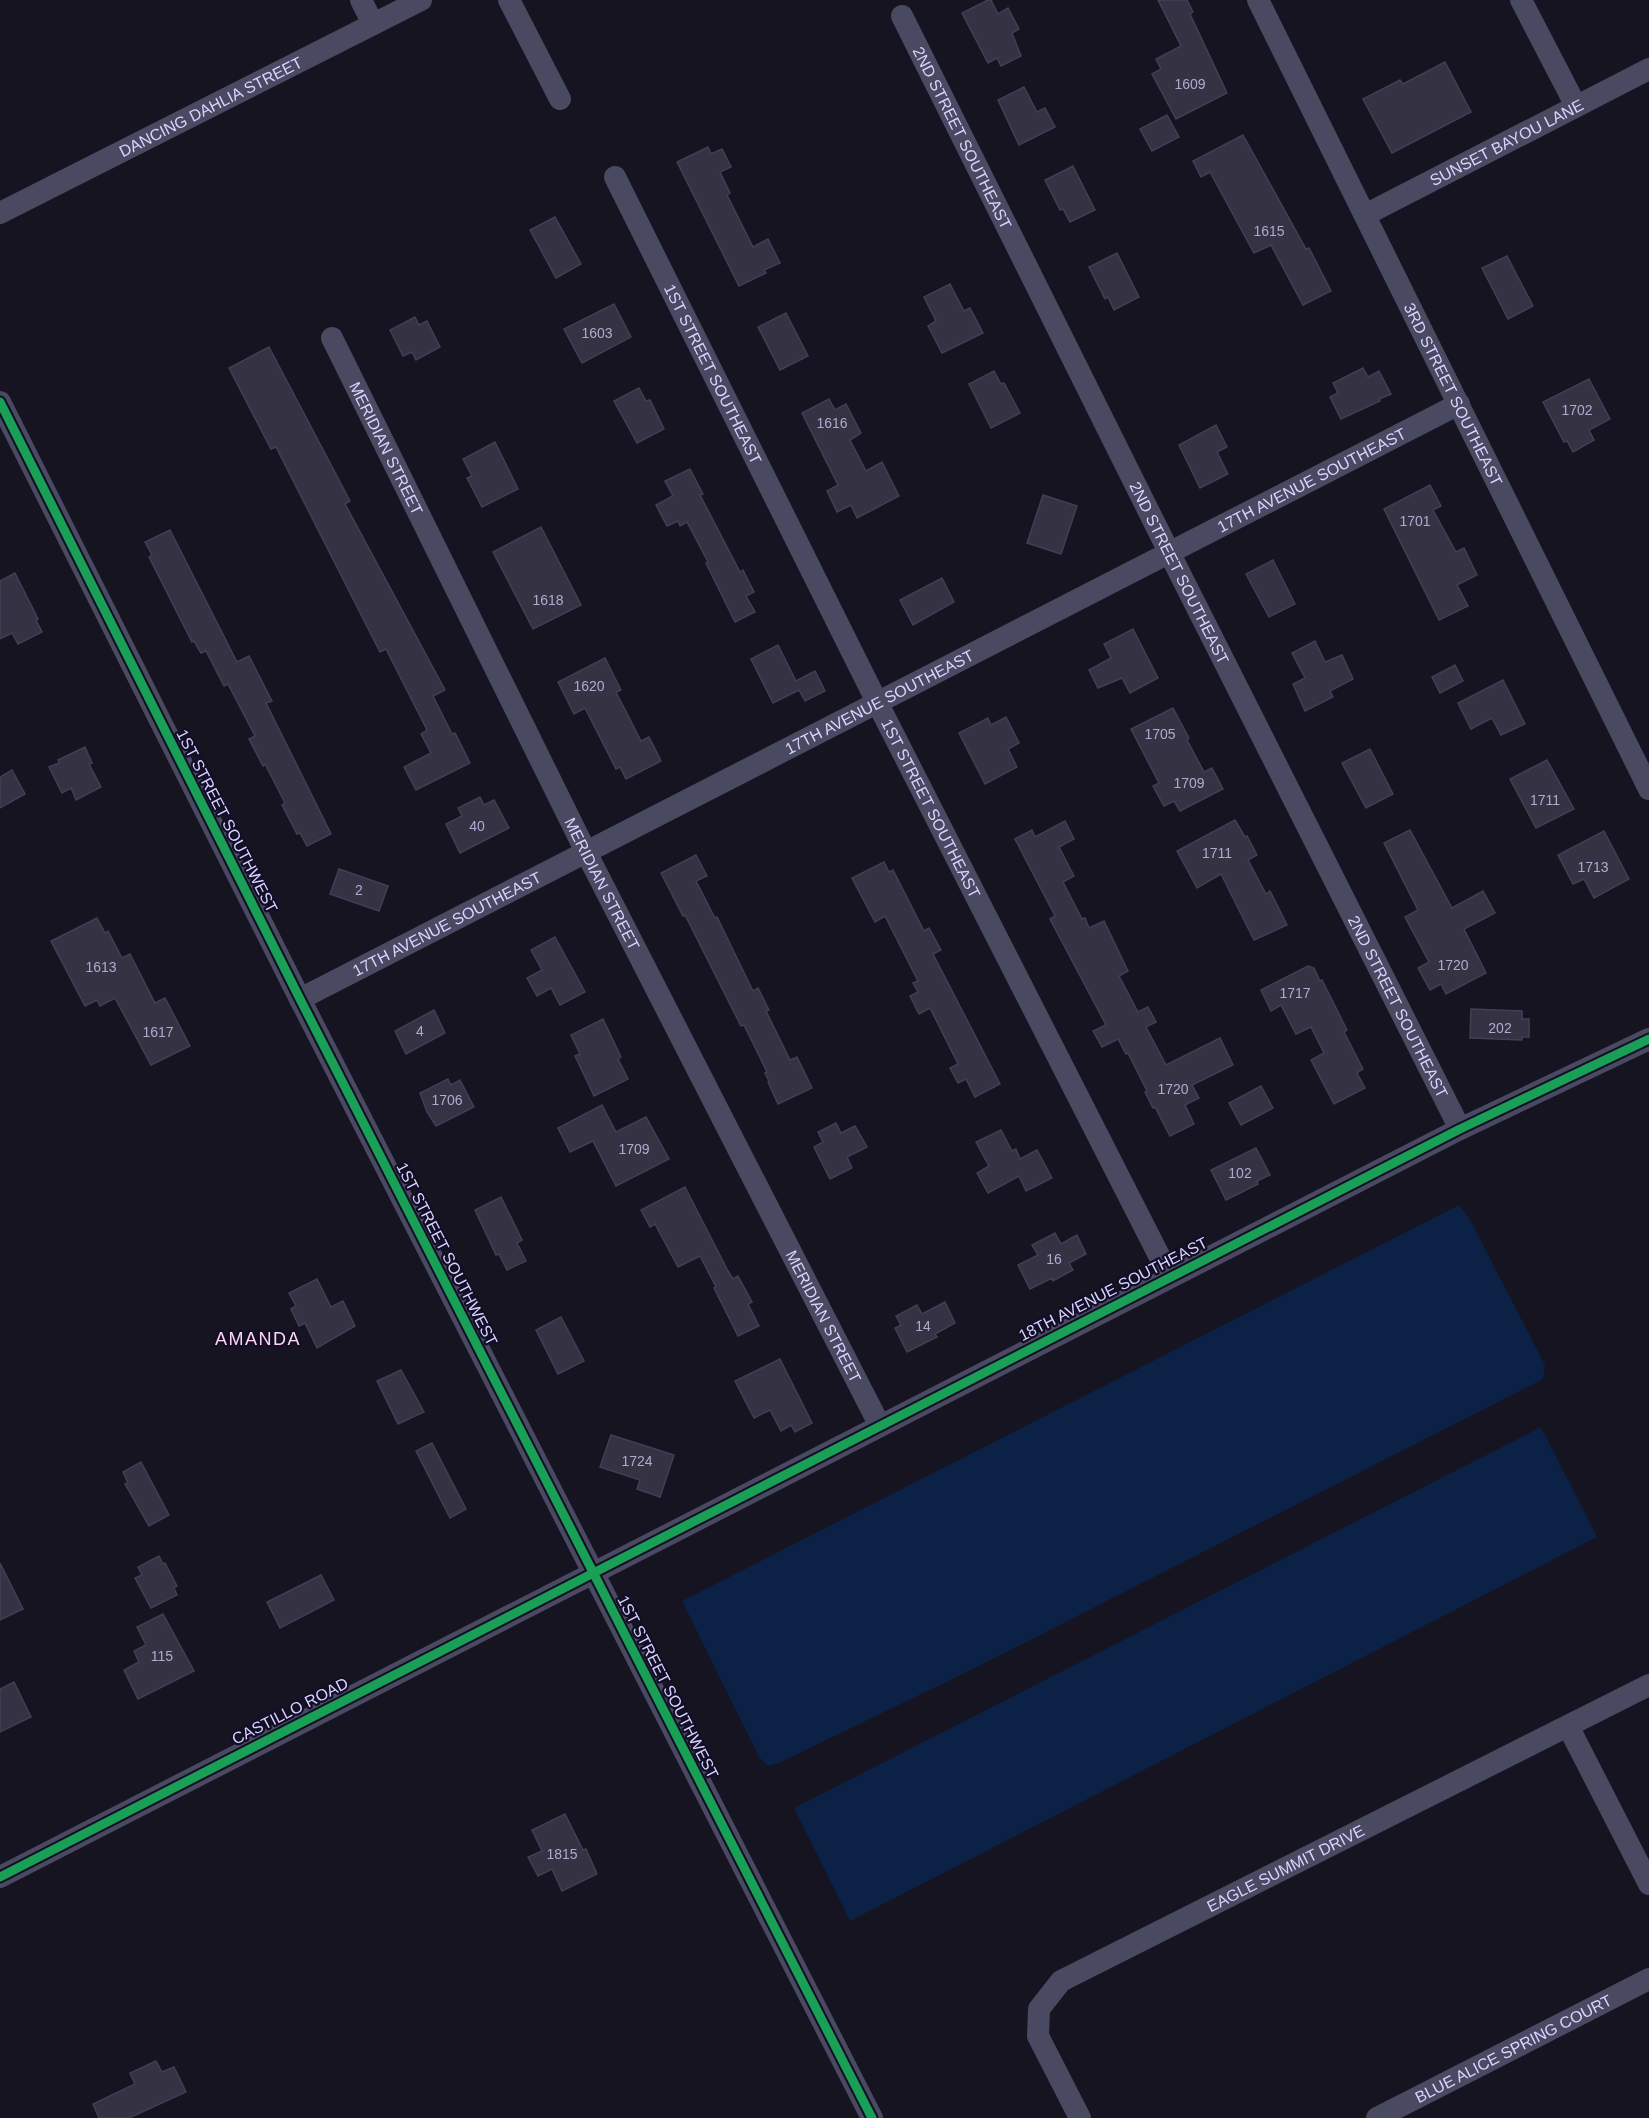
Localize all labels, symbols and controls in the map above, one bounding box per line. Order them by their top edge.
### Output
street label: 2ND STREET SOUTHEAST [910,44,1015,232]
street label: DANCING DAHLIA STREET [116,53,305,160]
house number: 1609 [1174,76,1206,92]
street label: SUNSET BAYOU LANE [1427,96,1586,189]
house number: 1615 [1253,223,1285,239]
street label: 1ST STREET SOUTHEAST [661,281,765,467]
street label: 3RD STREET SOUTHEAST [1401,300,1506,489]
house number: 1603 [581,325,613,341]
street label: MERIDIAN STREET [347,379,427,518]
house number: 1702 [1561,402,1593,418]
house number: 1616 [816,415,848,431]
street label: 17TH AVENUE SOUTHEAST [1214,424,1409,535]
street label: 2ND STREET SOUTHEAST [1127,479,1233,667]
house number: 1701 [1399,513,1431,529]
house number: 1618 [532,592,564,608]
street label: 17TH AVENUE SOUTHEAST [782,646,976,757]
house number: 1620 [573,678,605,694]
street label: 1ST STREET SOUTHEAST [878,716,984,901]
house number: 1705 [1144,726,1176,742]
street label: 1ST STREET SOUTHWEST [173,727,281,915]
house number: 1709 [1173,775,1205,791]
house number: 1711 [1530,792,1560,808]
street label: MERIDIAN STREET [562,815,643,953]
house number: 40 [469,818,485,834]
house number: 1711 [1202,845,1232,861]
house number: 1713 [1577,859,1609,875]
street label: 17TH AVENUE SOUTHEAST [350,868,544,979]
house number: 2 [355,882,363,898]
street label: 2ND STREET SOUTHEAST [1345,913,1451,1101]
house number: 1720 [1437,957,1469,973]
house number: 1613 [85,959,117,975]
house number: 1717 [1279,985,1311,1001]
house number: 202 [1488,1020,1512,1036]
house number: 4 [416,1023,424,1039]
house number: 1617 [142,1024,174,1040]
house number: 1720 [1157,1081,1189,1097]
house number: 1706 [431,1092,463,1108]
house number: 1709 [618,1141,650,1157]
street label: 1ST STREET SOUTHWEST [393,1160,501,1348]
house number: 102 [1228,1165,1252,1181]
street label: 18TH AVENUE SOUTHEAST [1016,1234,1210,1344]
street label: MERIDIAN STREET [783,1248,865,1385]
house number: 16 [1046,1251,1062,1267]
house number: 14 [915,1318,931,1334]
district label: AMANDA [215,1329,301,1349]
house number: 1724 [621,1453,653,1469]
street label: 1ST STREET SOUTHWEST [614,1593,722,1781]
house number: 115 [151,1648,173,1664]
street label: CASTILLO ROAD [229,1674,351,1748]
street label: EAGLE SUMMIT DRIVE [1204,1821,1367,1915]
house number: 1815 [546,1846,578,1862]
street label: BLUE ALICE SPRING COURT [1412,1991,1615,2106]

